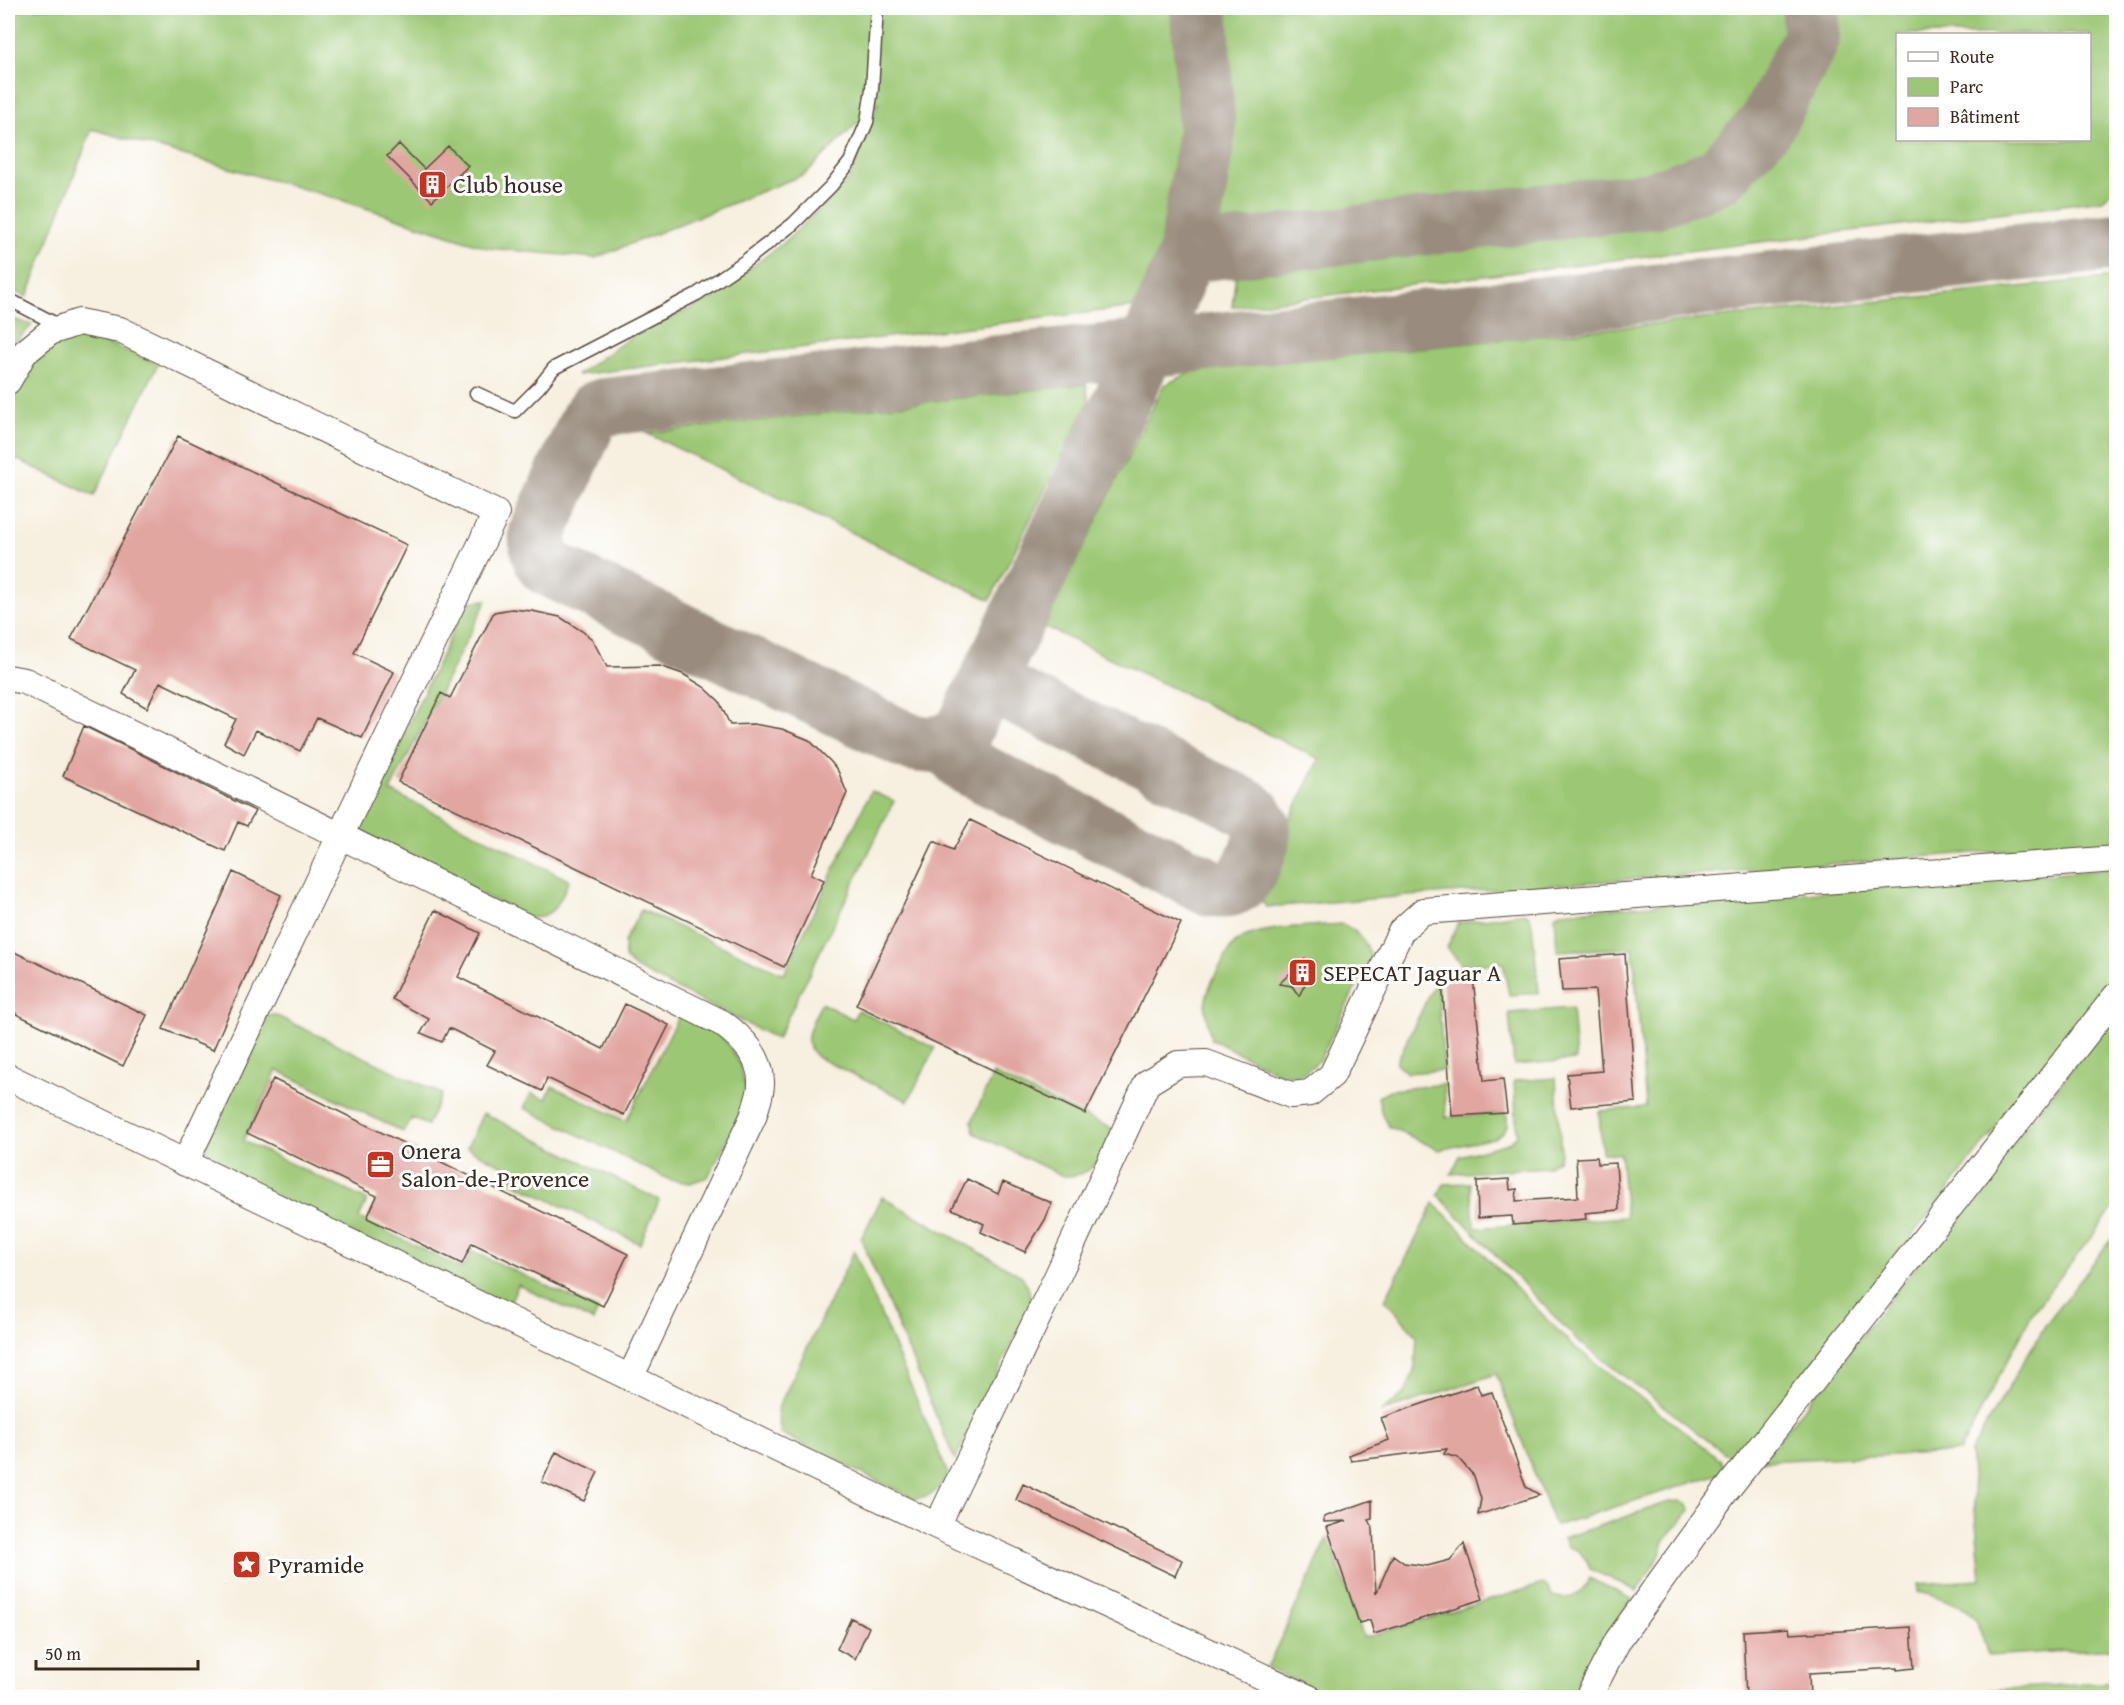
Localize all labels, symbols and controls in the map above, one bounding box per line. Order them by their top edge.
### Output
legend [1896,33,2091,141]
text: Route [1950,43,1994,70]
text: Parc [1950,73,1983,100]
text: Bâtiment [1950,103,2020,130]
place label: Club house [453,167,563,202]
building icon: Club house [416,169,448,201]
place label: SEPECAT Jaguar A [1323,955,1502,990]
building icon: SEPECAT Jaguar A [1286,957,1318,989]
place label: Onera Salon-de-Provence [401,1133,589,1196]
office icon: Onera Salon-de-Provence [364,1149,396,1181]
place label: Pyramide [268,1547,364,1582]
place icon: Pyramide [231,1549,263,1581]
scale bar [36,1633,198,1671]
text: 50 m [45,1640,81,1667]

